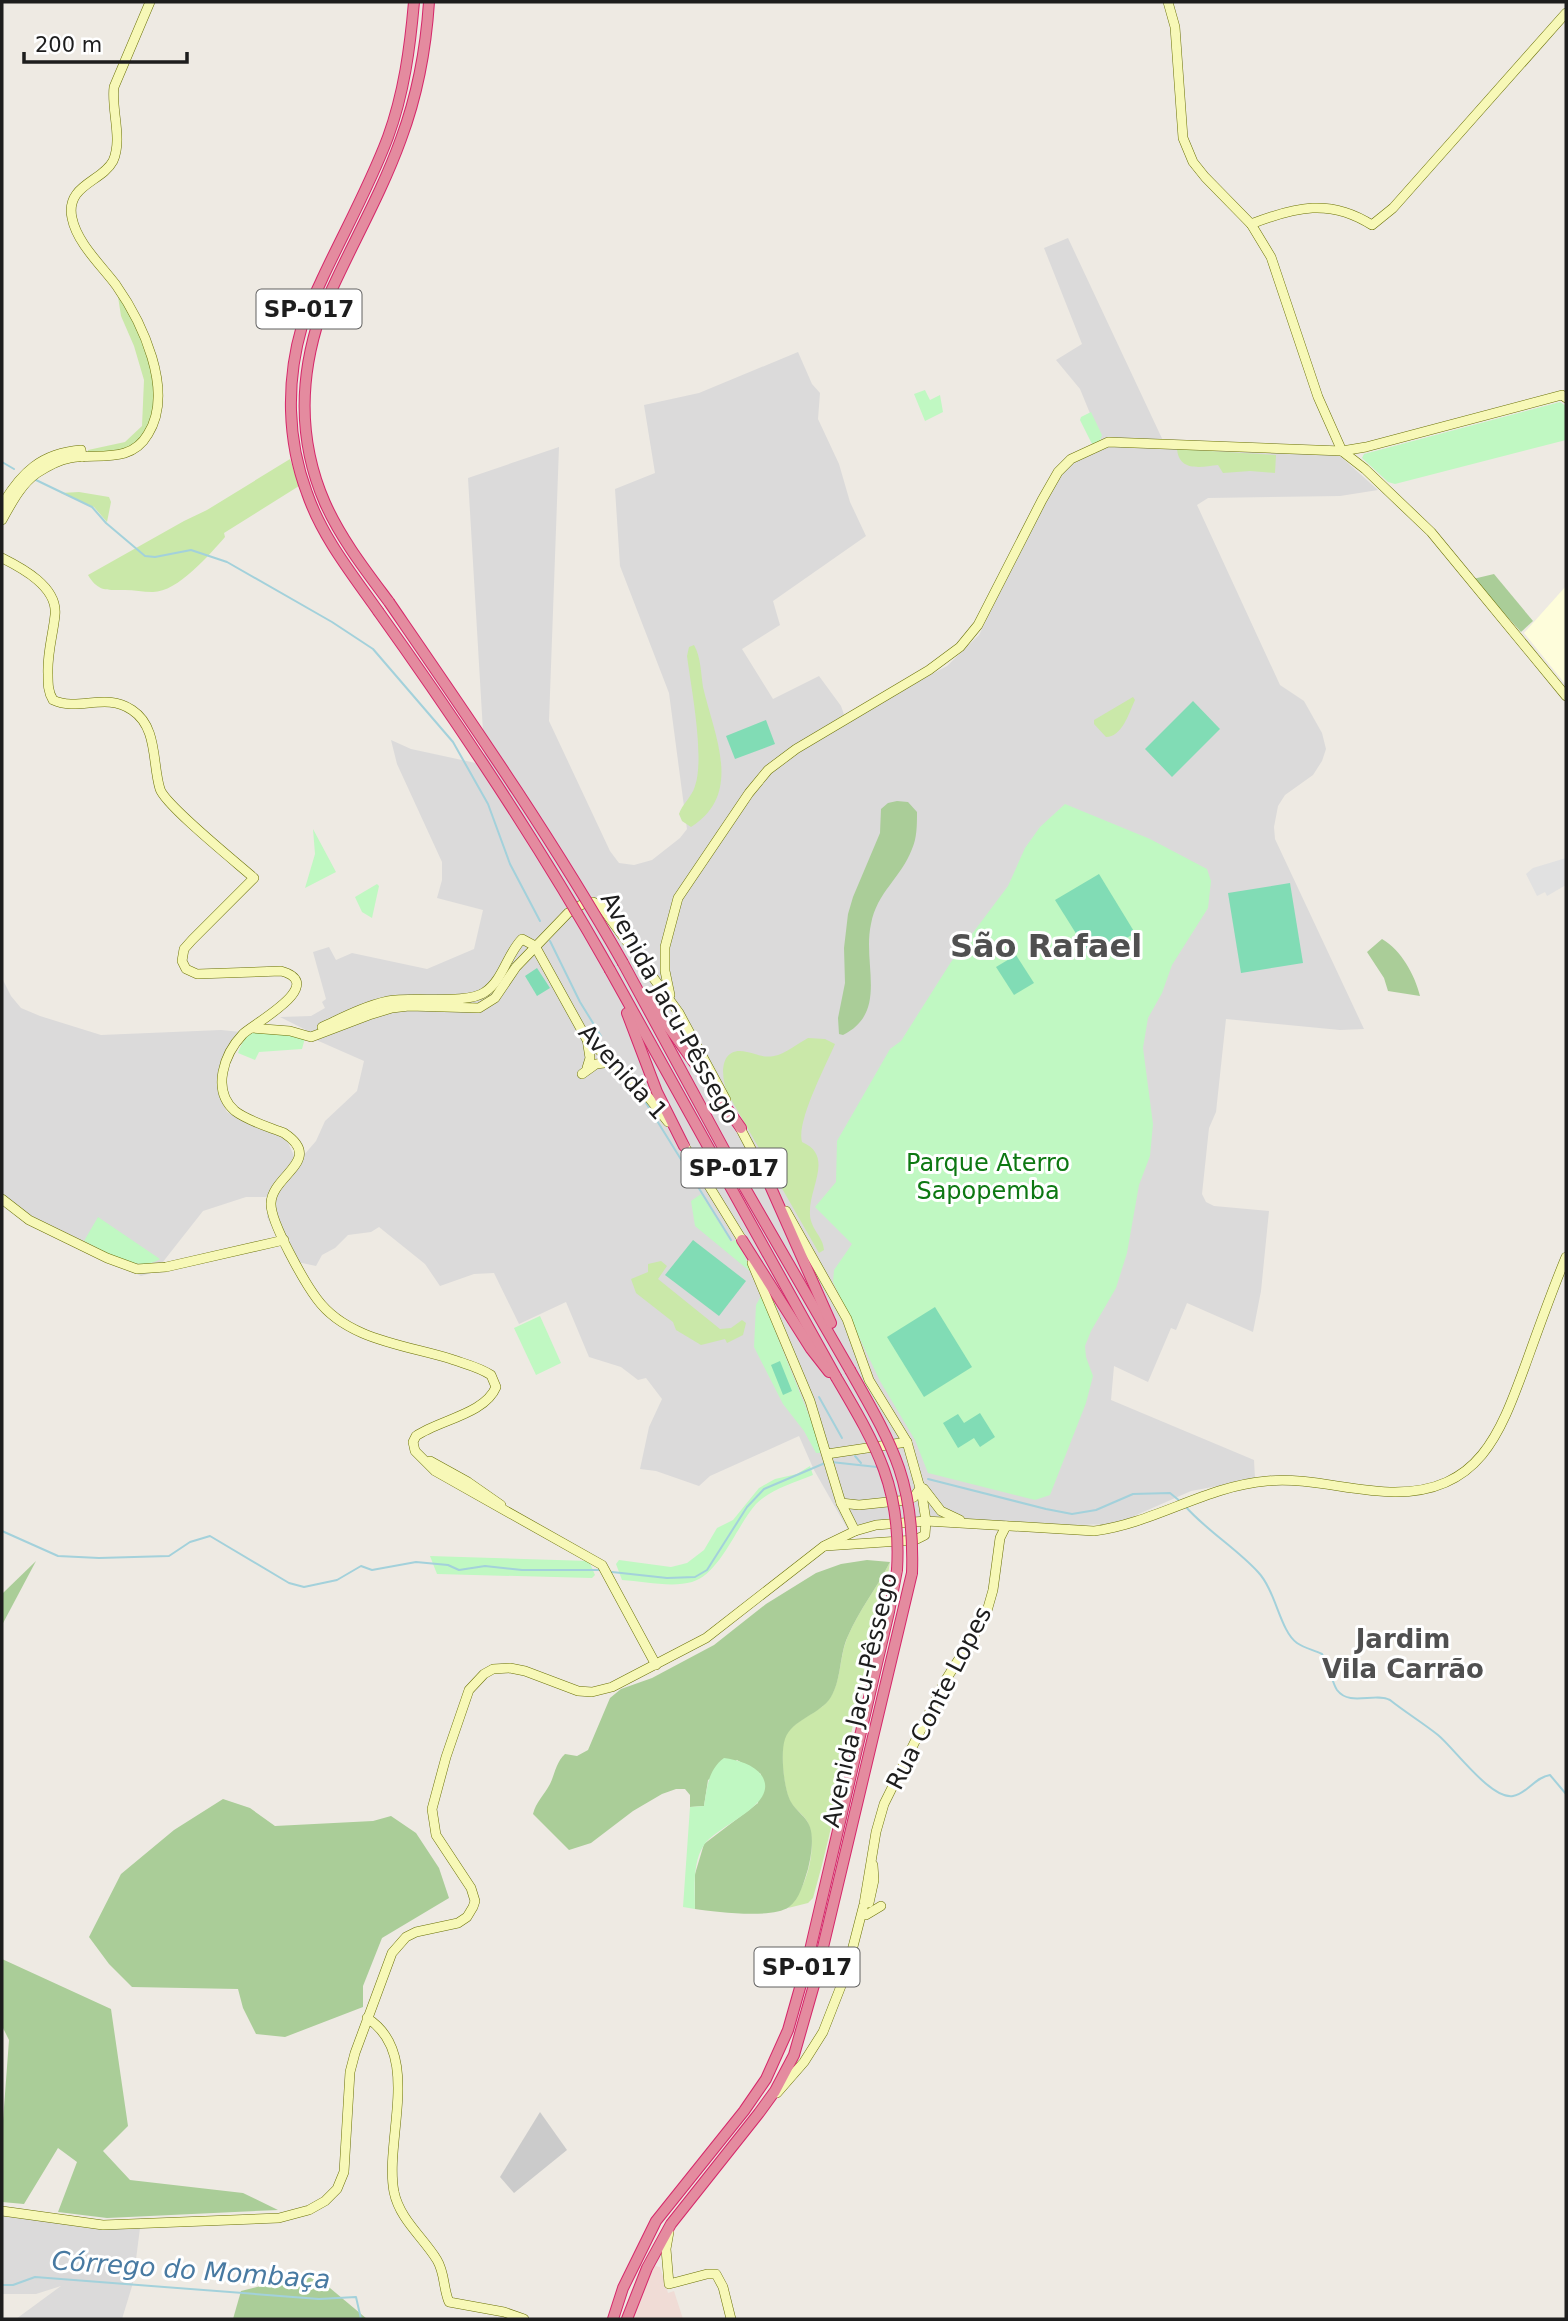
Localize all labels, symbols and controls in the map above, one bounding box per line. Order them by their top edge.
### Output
scale bar [24,21,187,65]
text: 200 m [35,33,102,57]
road number: SP-017 [256,290,362,328]
street label: Avenida Jacu-Pêssego [595,887,745,1129]
district label: São Rafael [950,927,1142,965]
street label: Avenida 1 [573,1019,673,1125]
road number: SP-017 [682,1148,786,1188]
park label: Parque Aterro Sapopemba [906,1149,1070,1205]
street label: Avenida Jacu-Pêssego [817,1570,903,1830]
street label: Rua Conte Lopes [881,1602,997,1794]
district label: Jardim Vila Carrão [1322,1624,1484,1684]
road number: SP-017 [754,1948,860,1986]
water label: Córrego do Mombaça [51,2245,331,2295]

